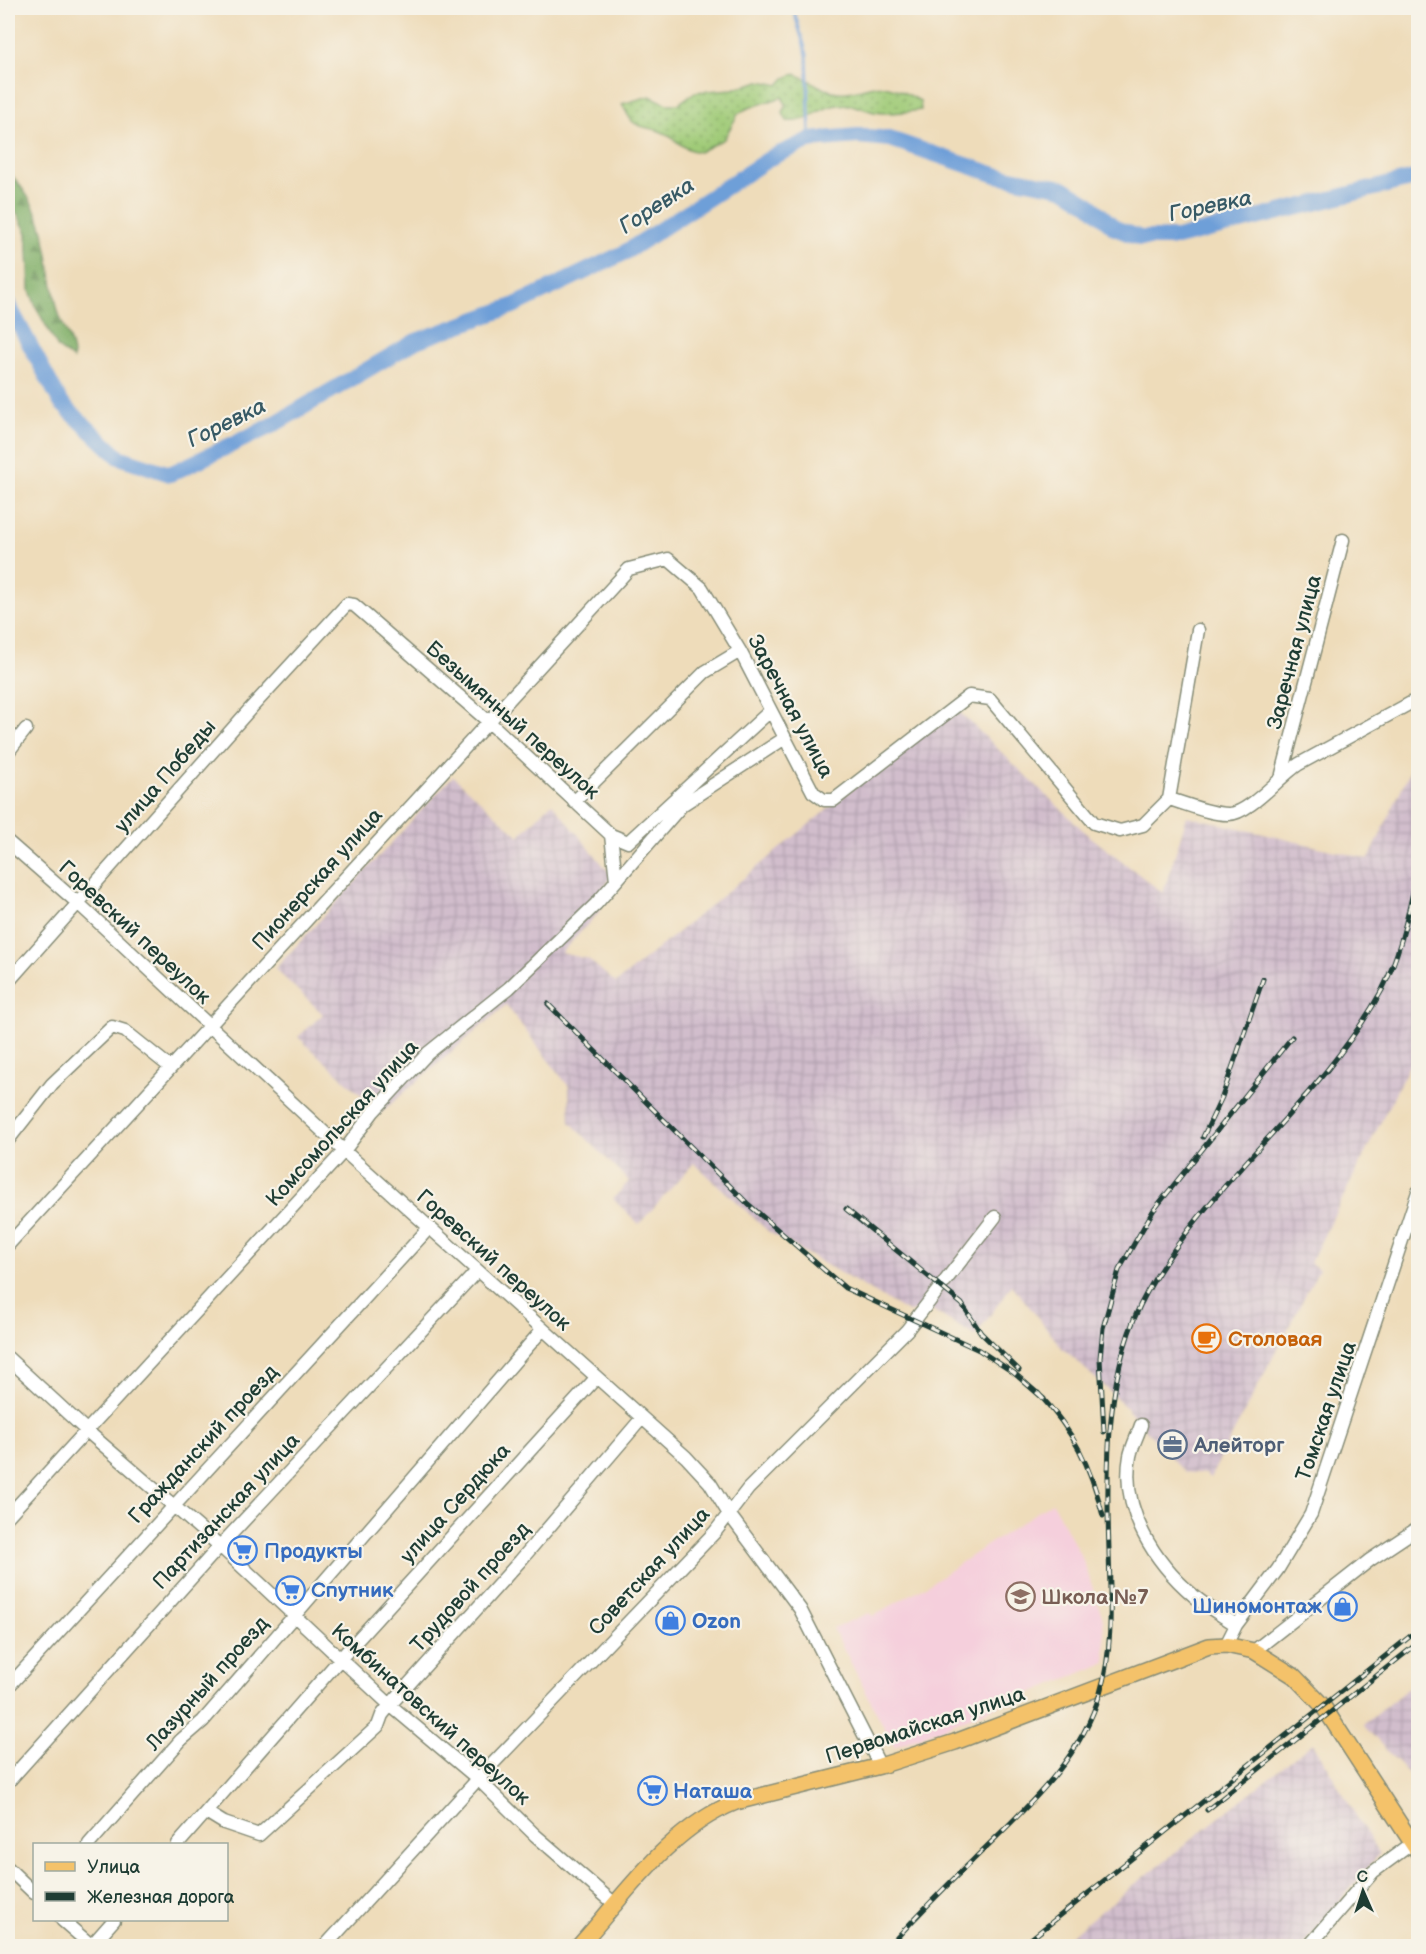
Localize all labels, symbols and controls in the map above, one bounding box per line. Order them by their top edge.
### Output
water label: Горевка [614,172,700,241]
water label: Горевка [1166,184,1254,228]
water label: Горевка [183,393,271,454]
street label: Заречная улица [1262,572,1327,732]
street label: Заречная улица [742,630,839,783]
street label: Безымянный переулок [421,636,604,805]
street label: улица Победы [110,715,221,838]
street label: Пионерская улица [247,803,388,956]
street label: Горевский переулок [53,855,216,1009]
street label: Комсомольская улица [261,1034,424,1212]
street label: Горевский переулок [411,1184,576,1336]
cafe icon: Столовая [1191,1323,1223,1355]
place label: Столовая [1228,1327,1323,1352]
street label: Томская улица [1291,1338,1362,1484]
street label: Гражданский проезд [123,1360,284,1529]
street label: Партизанская улица [148,1428,306,1595]
office icon: Алейторг [1157,1429,1189,1461]
place label: Алейторг [1193,1433,1285,1458]
street label: улица Сердюка [395,1438,516,1568]
street label: Советская улица [584,1502,716,1641]
street label: Трудовой проезд [405,1517,536,1658]
supermarket icon: Продукты [227,1535,259,1567]
place label: Продукты [264,1539,363,1564]
supermarket icon: Спутник [274,1574,306,1606]
place label: Спутник [311,1578,394,1603]
school or university icon: Школа №7 [1004,1581,1036,1613]
place label: Школа №7 [1041,1585,1149,1610]
shop icon: Шиномонтаж [1327,1590,1359,1622]
place label: Шиномонтаж [1192,1594,1322,1619]
shop icon: Ozon [655,1605,687,1637]
place label: Ozon [692,1609,741,1634]
street label: Лазурный проезд [140,1611,274,1756]
street label: Комбинатовский переулок [326,1618,535,1810]
street label: Первомайская улица [822,1681,1029,1770]
supermarket icon: Наташа [636,1775,668,1807]
place label: Наташа [673,1779,753,1804]
legend [33,1843,228,1921]
text: Улица [87,1857,141,1878]
north arrow [1333,1861,1393,1921]
text: С [1356,1868,1368,1887]
text: Железная дорога [87,1887,235,1908]

